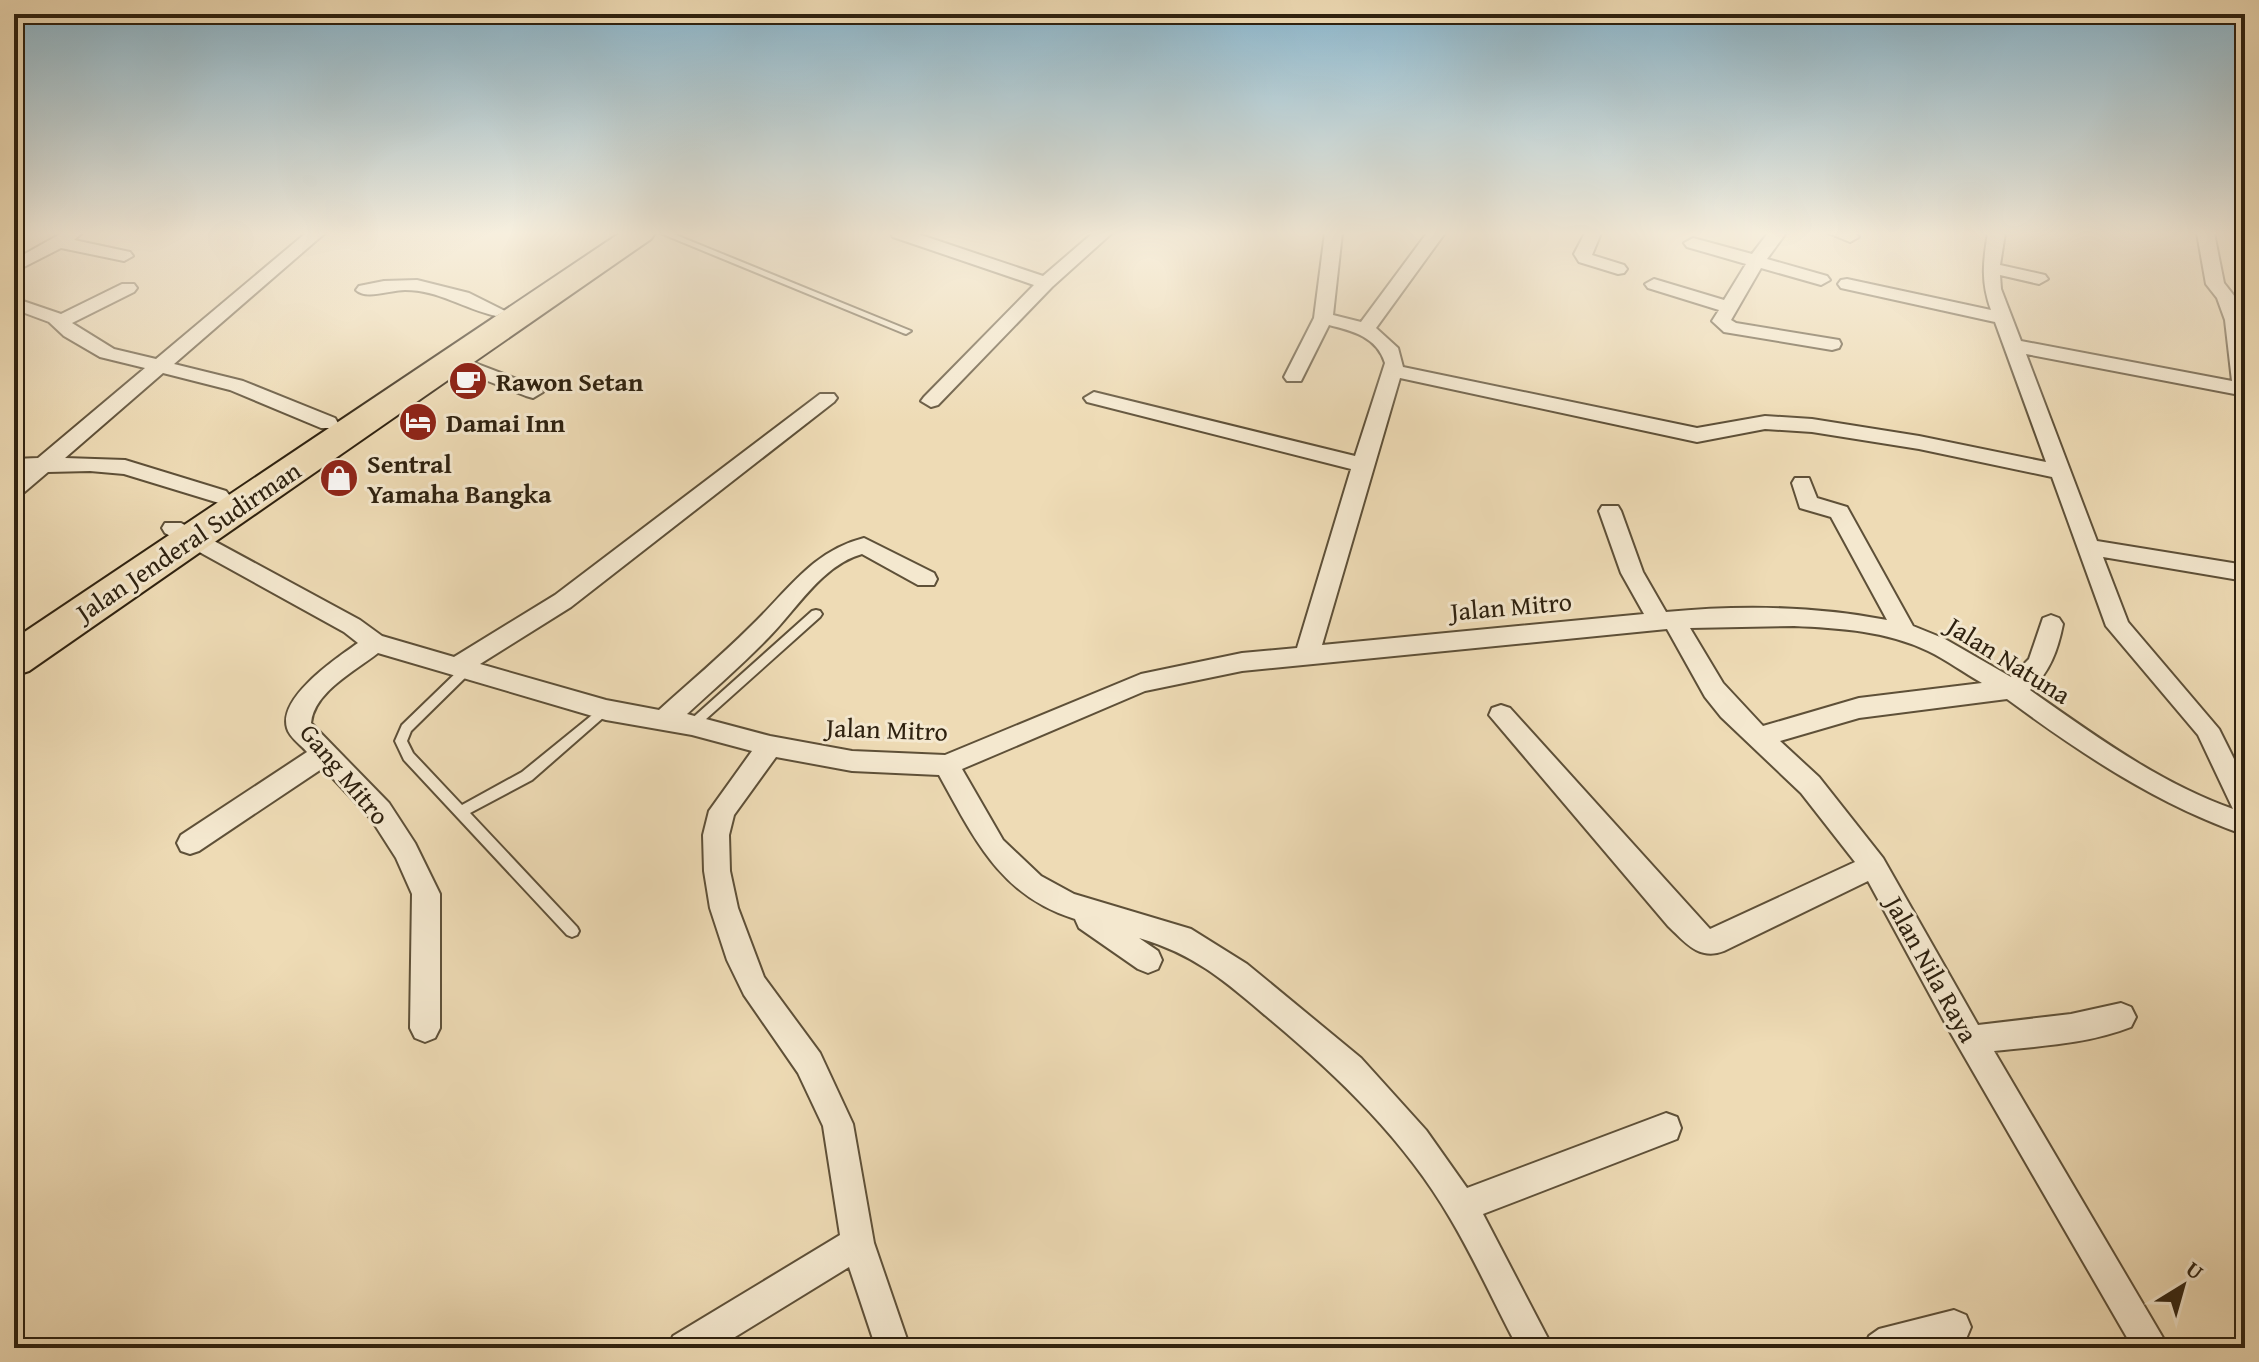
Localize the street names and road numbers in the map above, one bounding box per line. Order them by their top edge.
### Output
street label: Jalan Jenderal Sudirman [65,451,309,633]
street label: Jalan Mitro [1446,581,1573,631]
street label: Jalan Natuna [1937,605,2079,714]
street label: Jalan Mitro [822,707,949,751]
street label: Gang Mitro [291,715,399,833]
street label: Jalan Nila Raya [1874,886,1989,1050]

